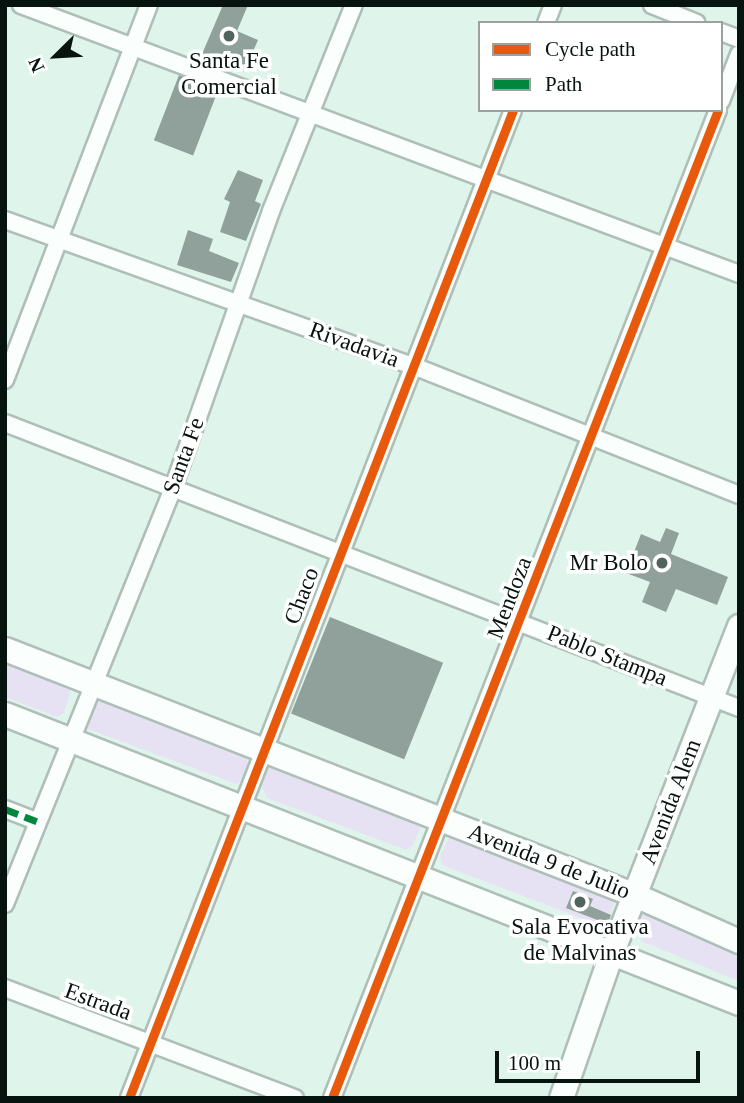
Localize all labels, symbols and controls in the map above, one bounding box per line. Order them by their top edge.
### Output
north arrow [21,21,91,91]
legend [478,21,723,112]
marker: Santa Fe Comercial [221,28,237,44]
text: Cycle path [545,37,635,61]
place label: Santa Fe Comercial [181,47,277,101]
text: N [24,54,49,75]
text: Path [545,72,582,96]
street label: Rivadavia [305,316,403,374]
street label: Santa Fe [157,414,211,498]
place label: Mr Bolo [569,549,648,577]
street label: Mendoza [482,553,538,643]
marker: Mr Bolo [654,555,670,571]
street label: Chaco [279,564,325,628]
street label: Pablo Stampa [543,619,671,693]
street label: Avenida Alem [634,735,708,869]
street label: Avenida 9 de Julio [464,818,634,906]
marker: Sala Evocativa de Malvinas [572,894,588,910]
place label: Sala Evocativa de Malvinas [511,913,649,967]
street label: Estrada [61,977,135,1027]
scale bar [499,1036,704,1080]
text: 100 m [508,1051,561,1075]

